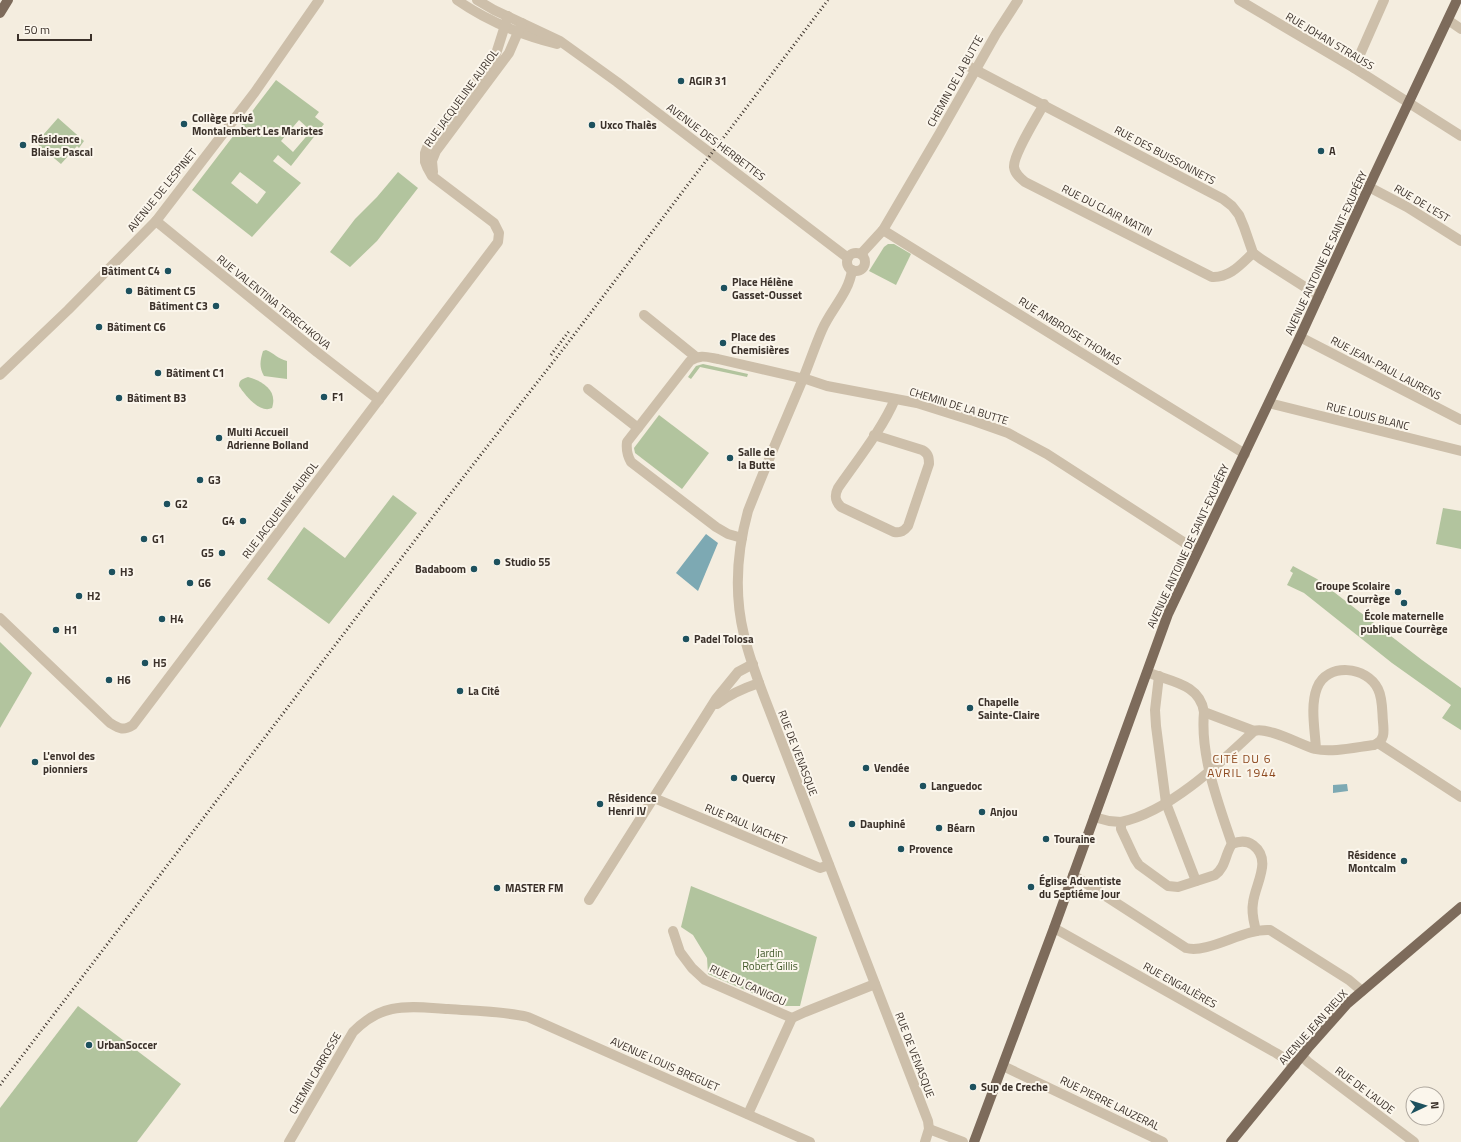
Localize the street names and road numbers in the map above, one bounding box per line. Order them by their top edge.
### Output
street label: RUE JOHAN STRAUSS [1283,8,1377,74]
street label: CHEMIN DE LA BUTTE [923,32,987,130]
street label: RUE JACQUELINE AURIOL [420,45,503,150]
street label: AVENUE DES HERBETTES [663,99,769,185]
street label: RUE DES BUISSONNETS [1112,122,1218,188]
street label: AVENUE DE LESPINET [123,145,201,235]
street label: AVENUE ANTOINE DE SAINT-EXUPÉRY [1281,168,1371,338]
street label: RUE DU CLAIR MATIN [1059,180,1155,240]
street label: RUE DE L'EST [1391,180,1453,226]
street label: RUE VALENTINA TERECHKOVA [214,251,335,353]
street label: RUE AMBROISE THOMAS [1016,293,1124,369]
street label: RUE JEAN-PAUL LAURENS [1328,332,1444,404]
street label: CHEMIN DE LA BUTTE [908,383,1010,429]
street label: RUE LOUIS BLANC [1325,398,1411,434]
street label: RUE JACQUELINE AURIOL [238,458,322,562]
street label: AVENUE ANTOINE DE SAINT-EXUPÉRY [1143,461,1233,631]
street label: RUE DE VENASQUE [774,708,822,798]
street label: RUE PAUL VACHET [703,800,790,849]
street label: RUE ENGALIÈRES [1140,958,1220,1012]
street label: RUE DU CANIGOU [707,960,789,1010]
street label: AVENUE JEAN RIEUX [1275,986,1351,1068]
street label: RUE DE VENASQUE [891,1010,939,1100]
street label: CHEMIN CARROSSE [285,1029,345,1117]
street label: AVENUE LOUIS BREGUET [608,1033,722,1095]
street label: RUE DE L'AUDE [1332,1062,1398,1118]
street label: RUE PIERRE LAUZERAL [1057,1072,1163,1134]

